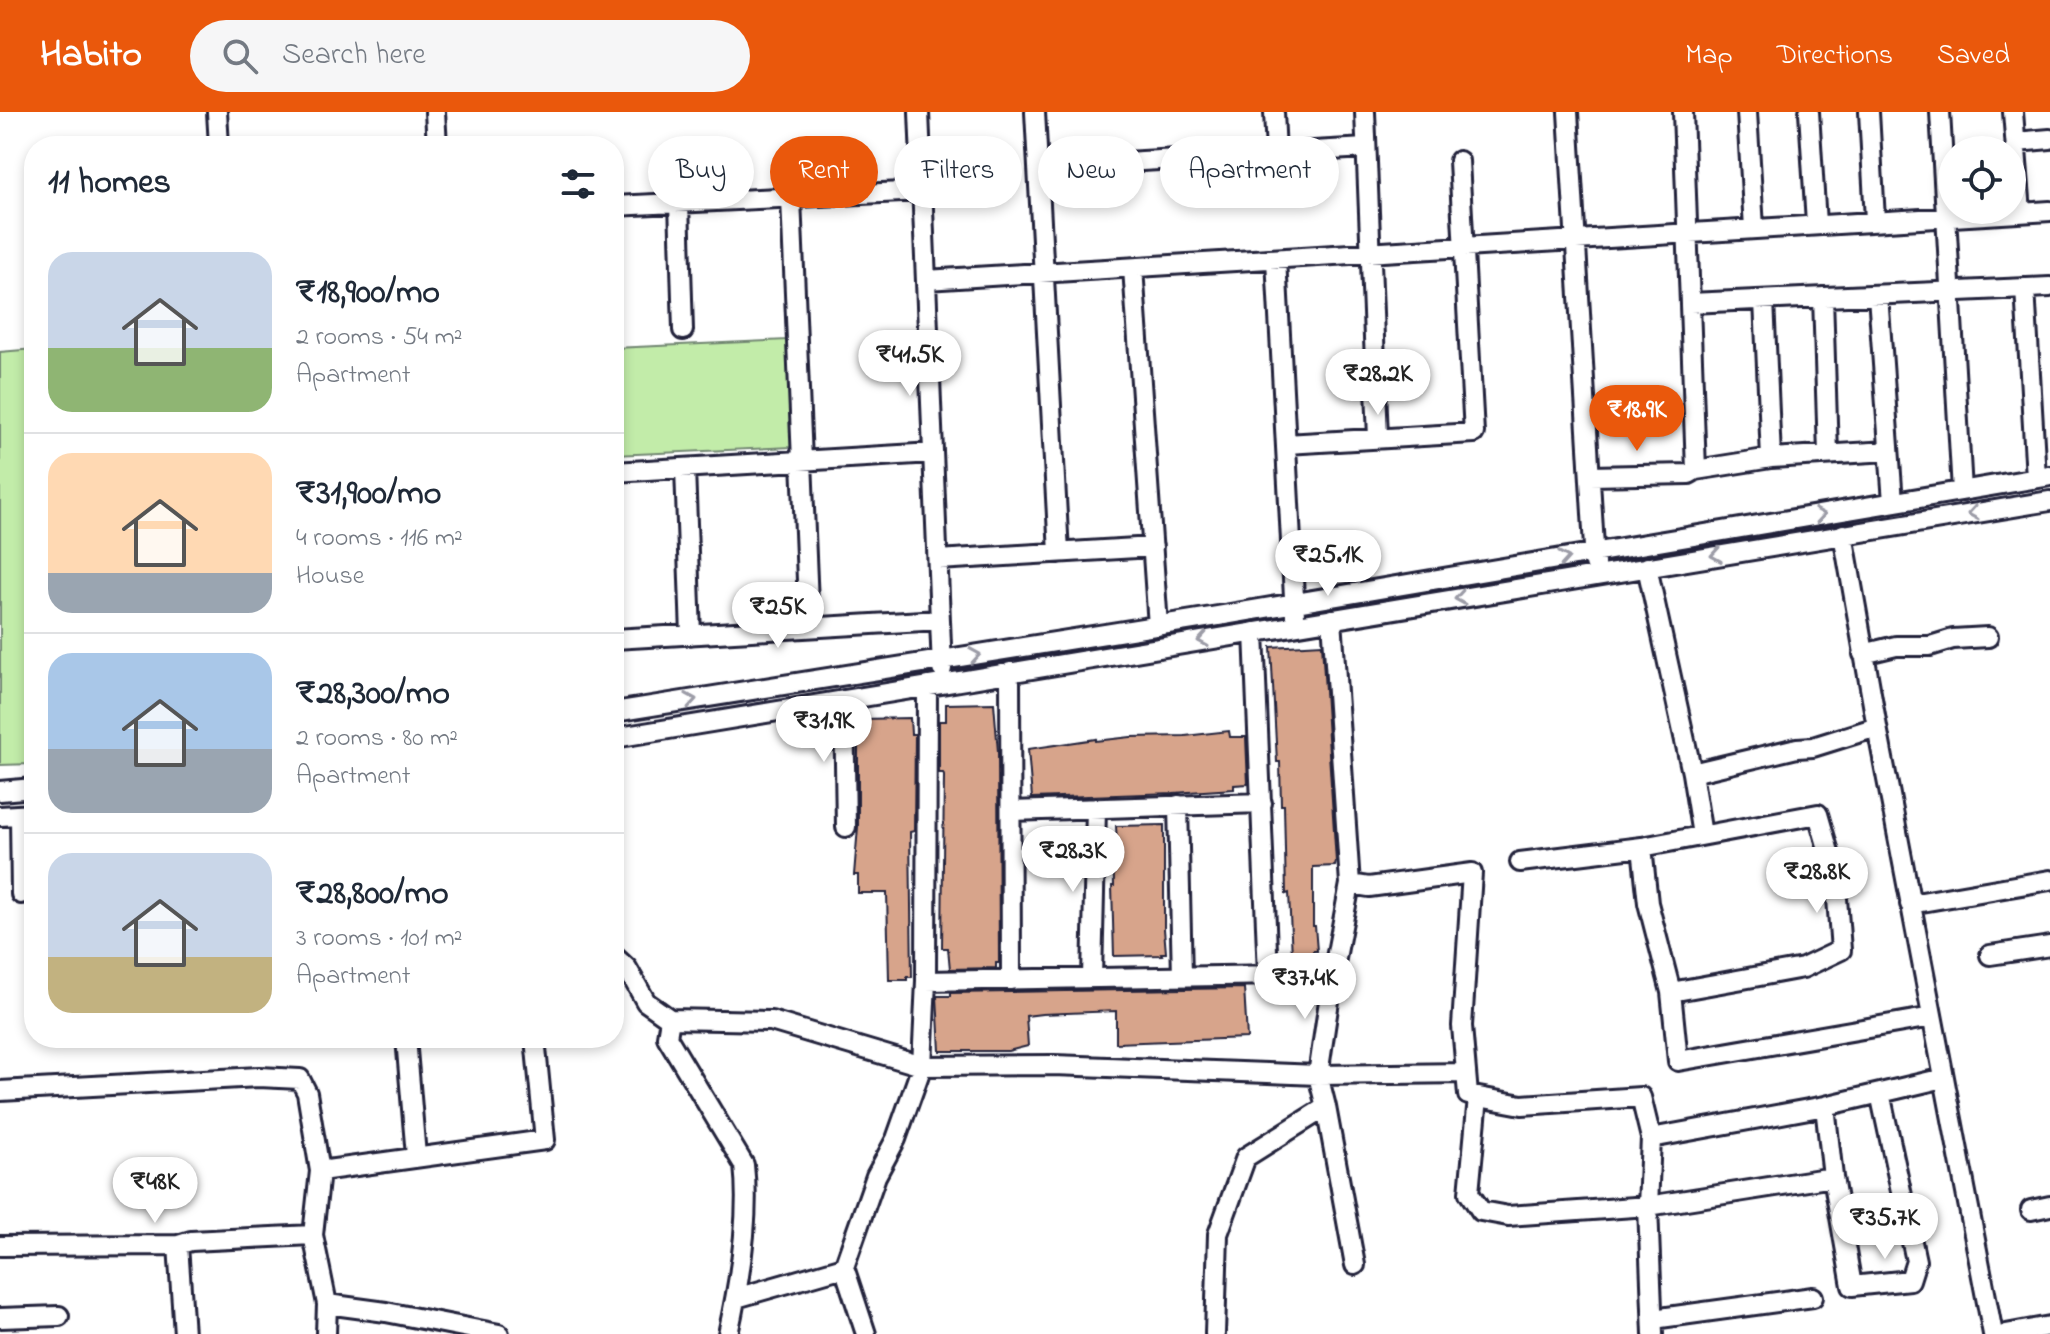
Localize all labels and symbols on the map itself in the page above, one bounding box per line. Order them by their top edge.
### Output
pin: ₹41.5K [845,330,975,398]
pin: ₹28.2K [1313,349,1443,417]
pin: ₹18.9K [1572,385,1702,453]
one-way arrow [1966,504,1980,521]
one-way arrow [1813,507,1827,524]
pin: ₹25.1K [1263,530,1393,598]
one-way arrow [1710,546,1723,563]
one-way arrow [1557,550,1570,567]
pin: ₹25K [731,582,825,650]
one-way arrow [1453,588,1467,605]
one-way arrow [1197,631,1210,648]
one-way arrow [969,647,982,664]
one-way arrow [684,692,698,709]
pin: ₹31.9K [759,696,889,764]
pin: ₹28.3K [1008,826,1138,894]
pin: ₹28.8K [1752,847,1882,915]
pin: ₹37.4K [1240,953,1370,1021]
pin: ₹48K [108,1157,202,1225]
pin: ₹35.7K [1820,1193,1950,1261]

